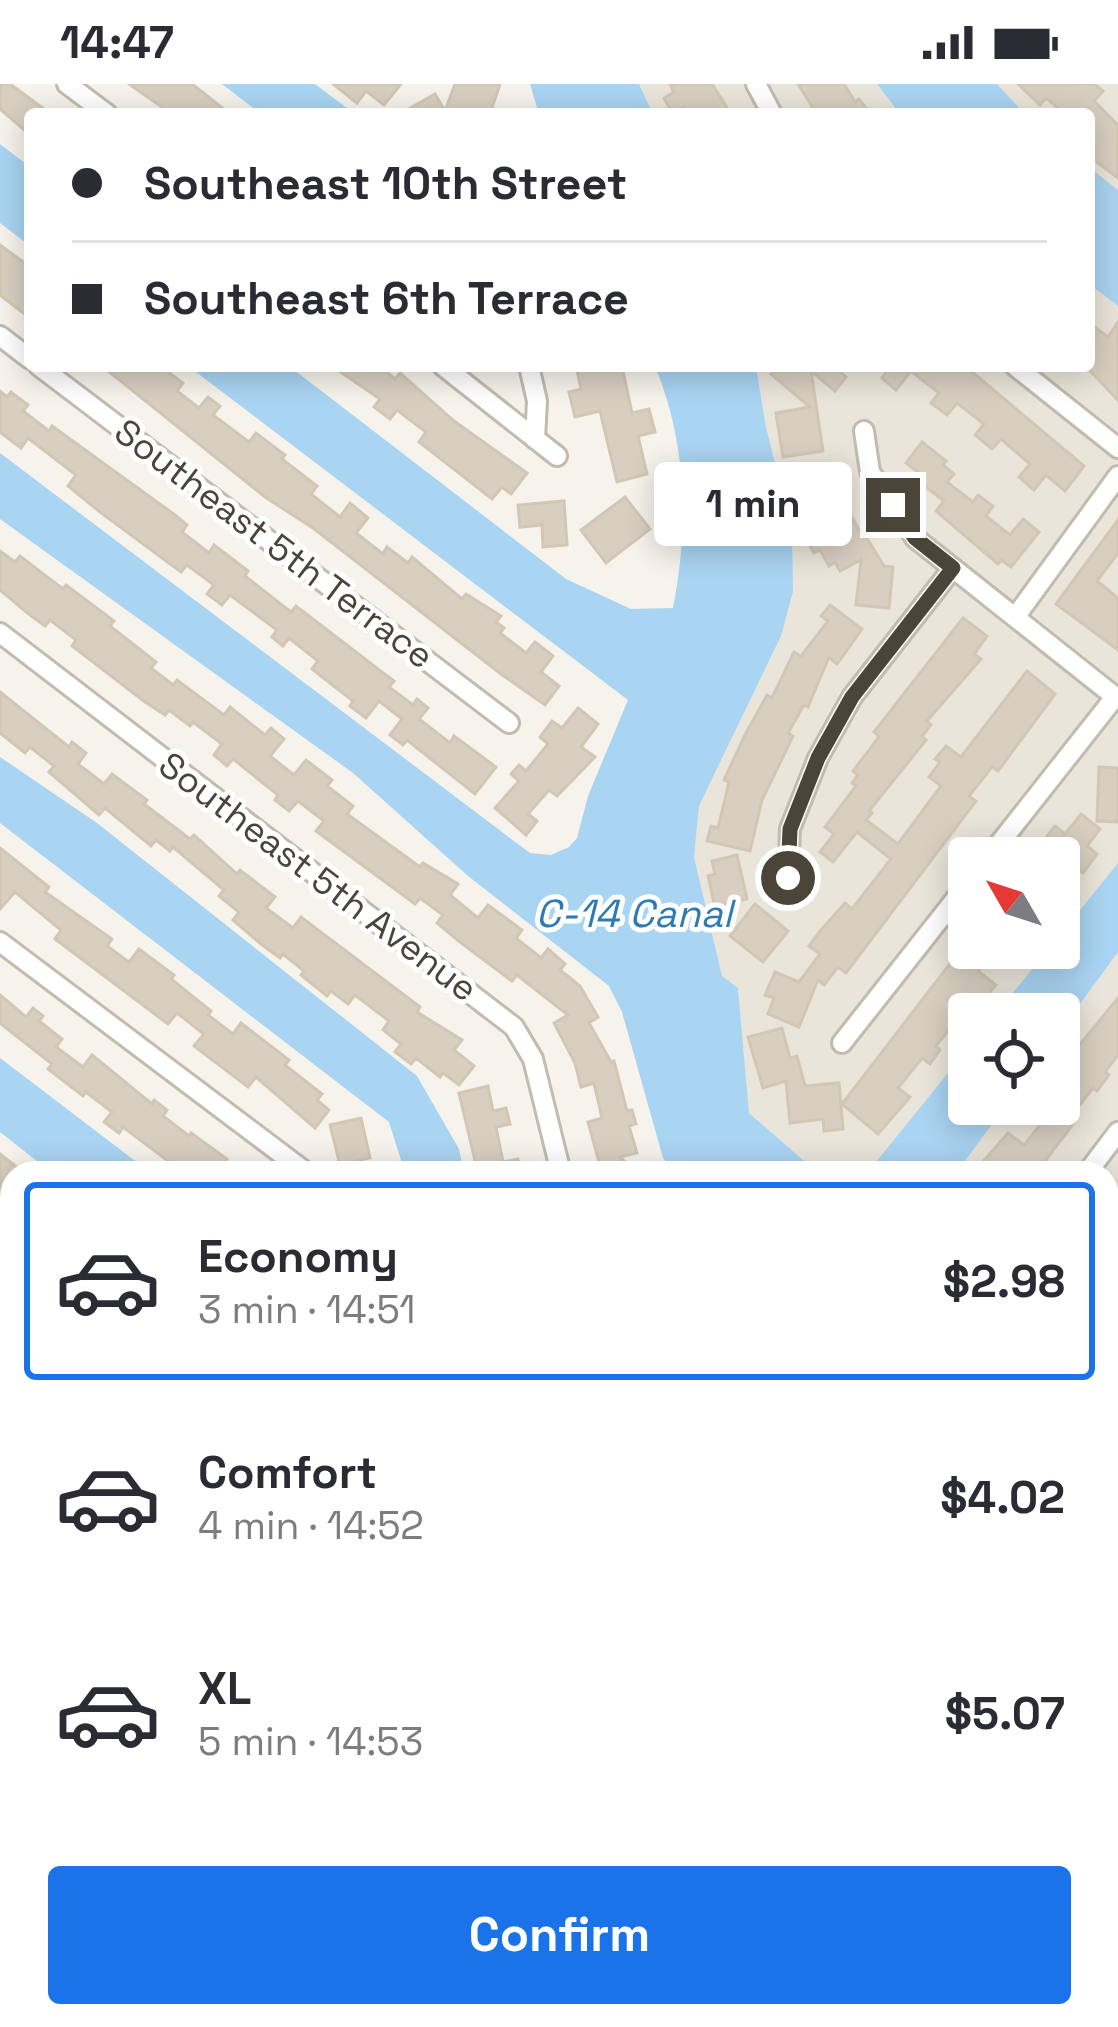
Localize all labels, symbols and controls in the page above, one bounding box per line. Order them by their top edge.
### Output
text: 14:47 [60,14,174,71]
text: Southeast 10th Street [144,155,627,212]
text: Southeast 6th Terrace [144,270,629,327]
street label: Southeast 5th Terrace [105,409,443,679]
callout: 1 min [653,463,851,547]
route end [866,478,920,532]
text: 1 min [705,479,801,528]
street label: Southeast 5th Avenue [149,742,487,1012]
north arrow [948,837,1080,969]
map controls [948,837,1080,1125]
route start [761,851,815,905]
water label: C-14 Canal [536,889,737,938]
button: locate [948,993,1080,1125]
icon: car [54,1227,162,1335]
text: Economy [198,1228,398,1285]
text: $2.98 [943,1253,1065,1310]
text: 3 min · 14:51 [198,1285,416,1334]
icon: car [54,1443,162,1551]
text: Comfort [198,1444,377,1501]
text: $4.02 [940,1469,1065,1526]
text: 4 min · 14:52 [198,1501,424,1550]
icon: car [54,1659,162,1767]
text: XL [198,1660,251,1717]
text: $5.07 [945,1685,1065,1742]
text: 5 min · 14:53 [198,1717,423,1766]
button: Confirm [48,1866,1071,2004]

